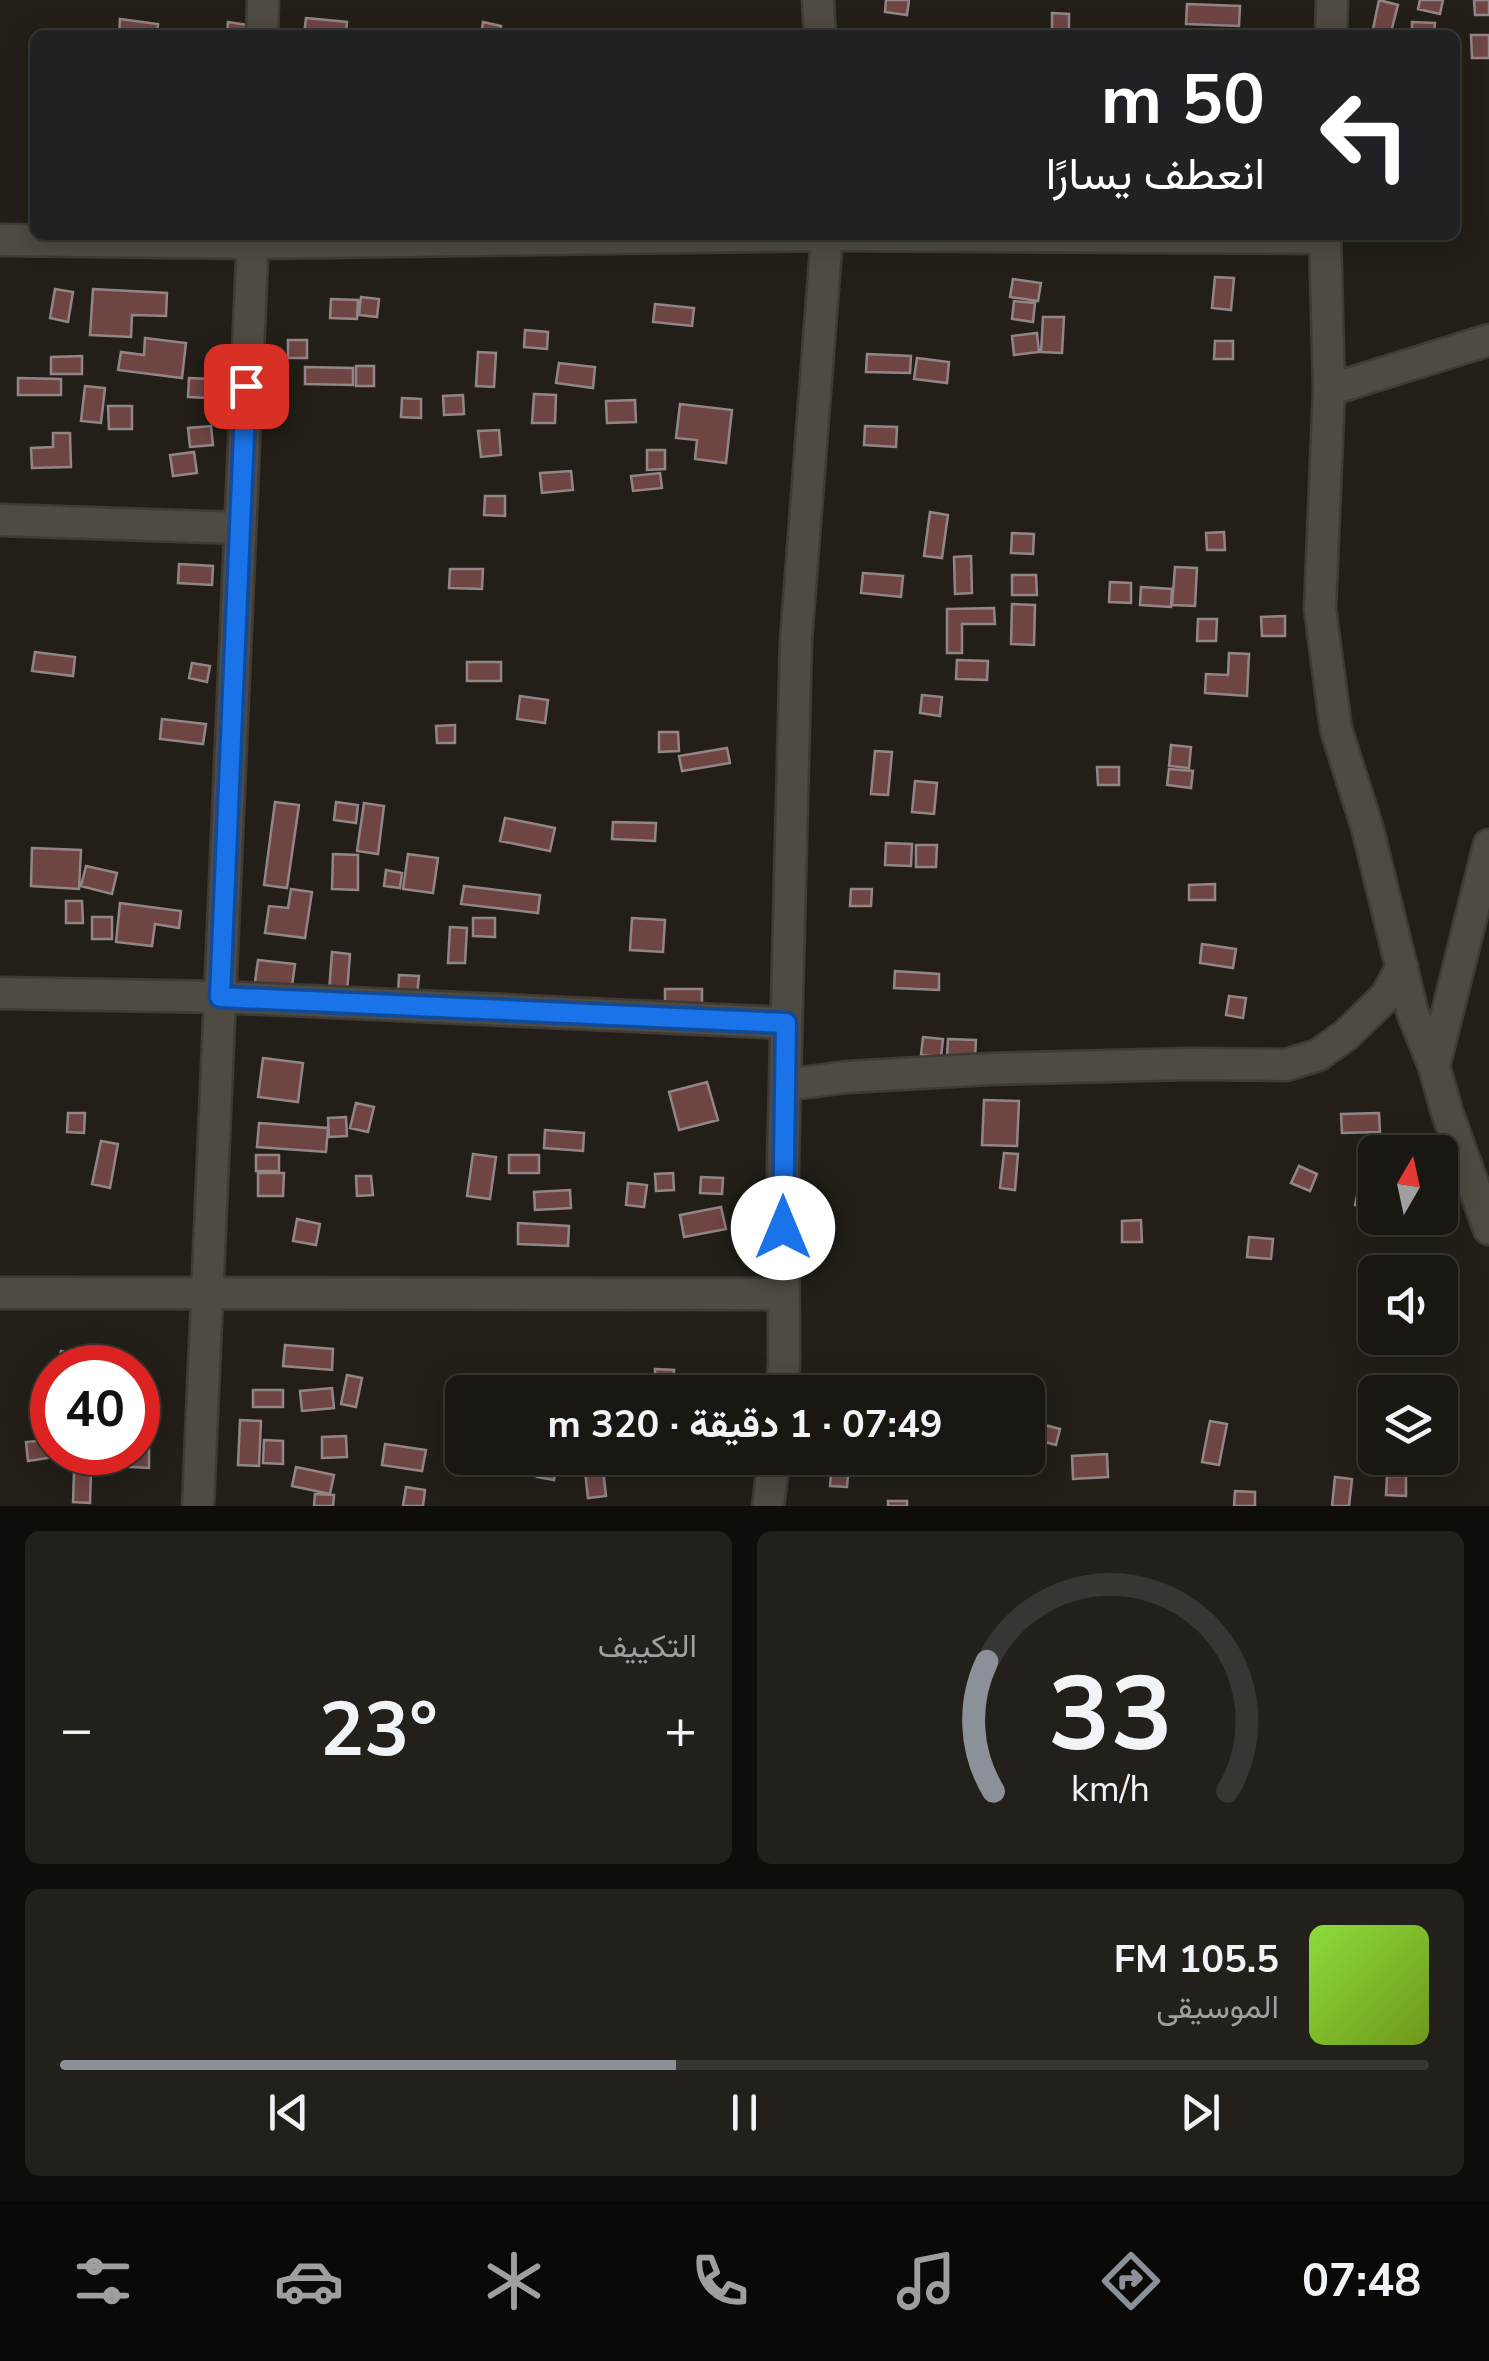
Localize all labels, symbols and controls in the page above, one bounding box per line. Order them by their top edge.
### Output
text: 50 m [1101,52,1265,148]
icon: left [1300,70,1430,200]
text: انعطف يسارًا [1046,144,1265,205]
pin [204,344,289,429]
icon: arrive [219,359,274,414]
north arrow [1358,1135,1458,1235]
map controls [1358,1135,1458,1475]
position arrow [731,1176,835,1280]
button: sound [1358,1255,1458,1355]
speed limit sign: 40 [30,1345,160,1475]
button: layers [1358,1375,1458,1475]
text: 07:49 · 1 دقيقة · 320 m [547,1399,943,1450]
text: التكييف [598,1625,697,1668]
text: 33 [1048,1644,1173,1786]
text: 23° [319,1679,438,1781]
text: − [60,1692,93,1767]
text: + [664,1692,697,1767]
text: km/h [1071,1765,1150,1814]
text: 105.5 FM [1114,1934,1279,1985]
text: الموسيقى [1156,1986,1279,2029]
icon: previous [261,2085,316,2140]
icon: pause [717,2085,772,2140]
icon: next [1173,2085,1228,2140]
icon: filters [68,2246,138,2316]
icon: car [274,2246,344,2316]
icon: climate [479,2246,549,2316]
icon: phone [685,2246,755,2316]
icon: music [891,2246,961,2316]
icon: directions [1096,2246,1166,2316]
text: 07:48 [1302,2251,1421,2312]

